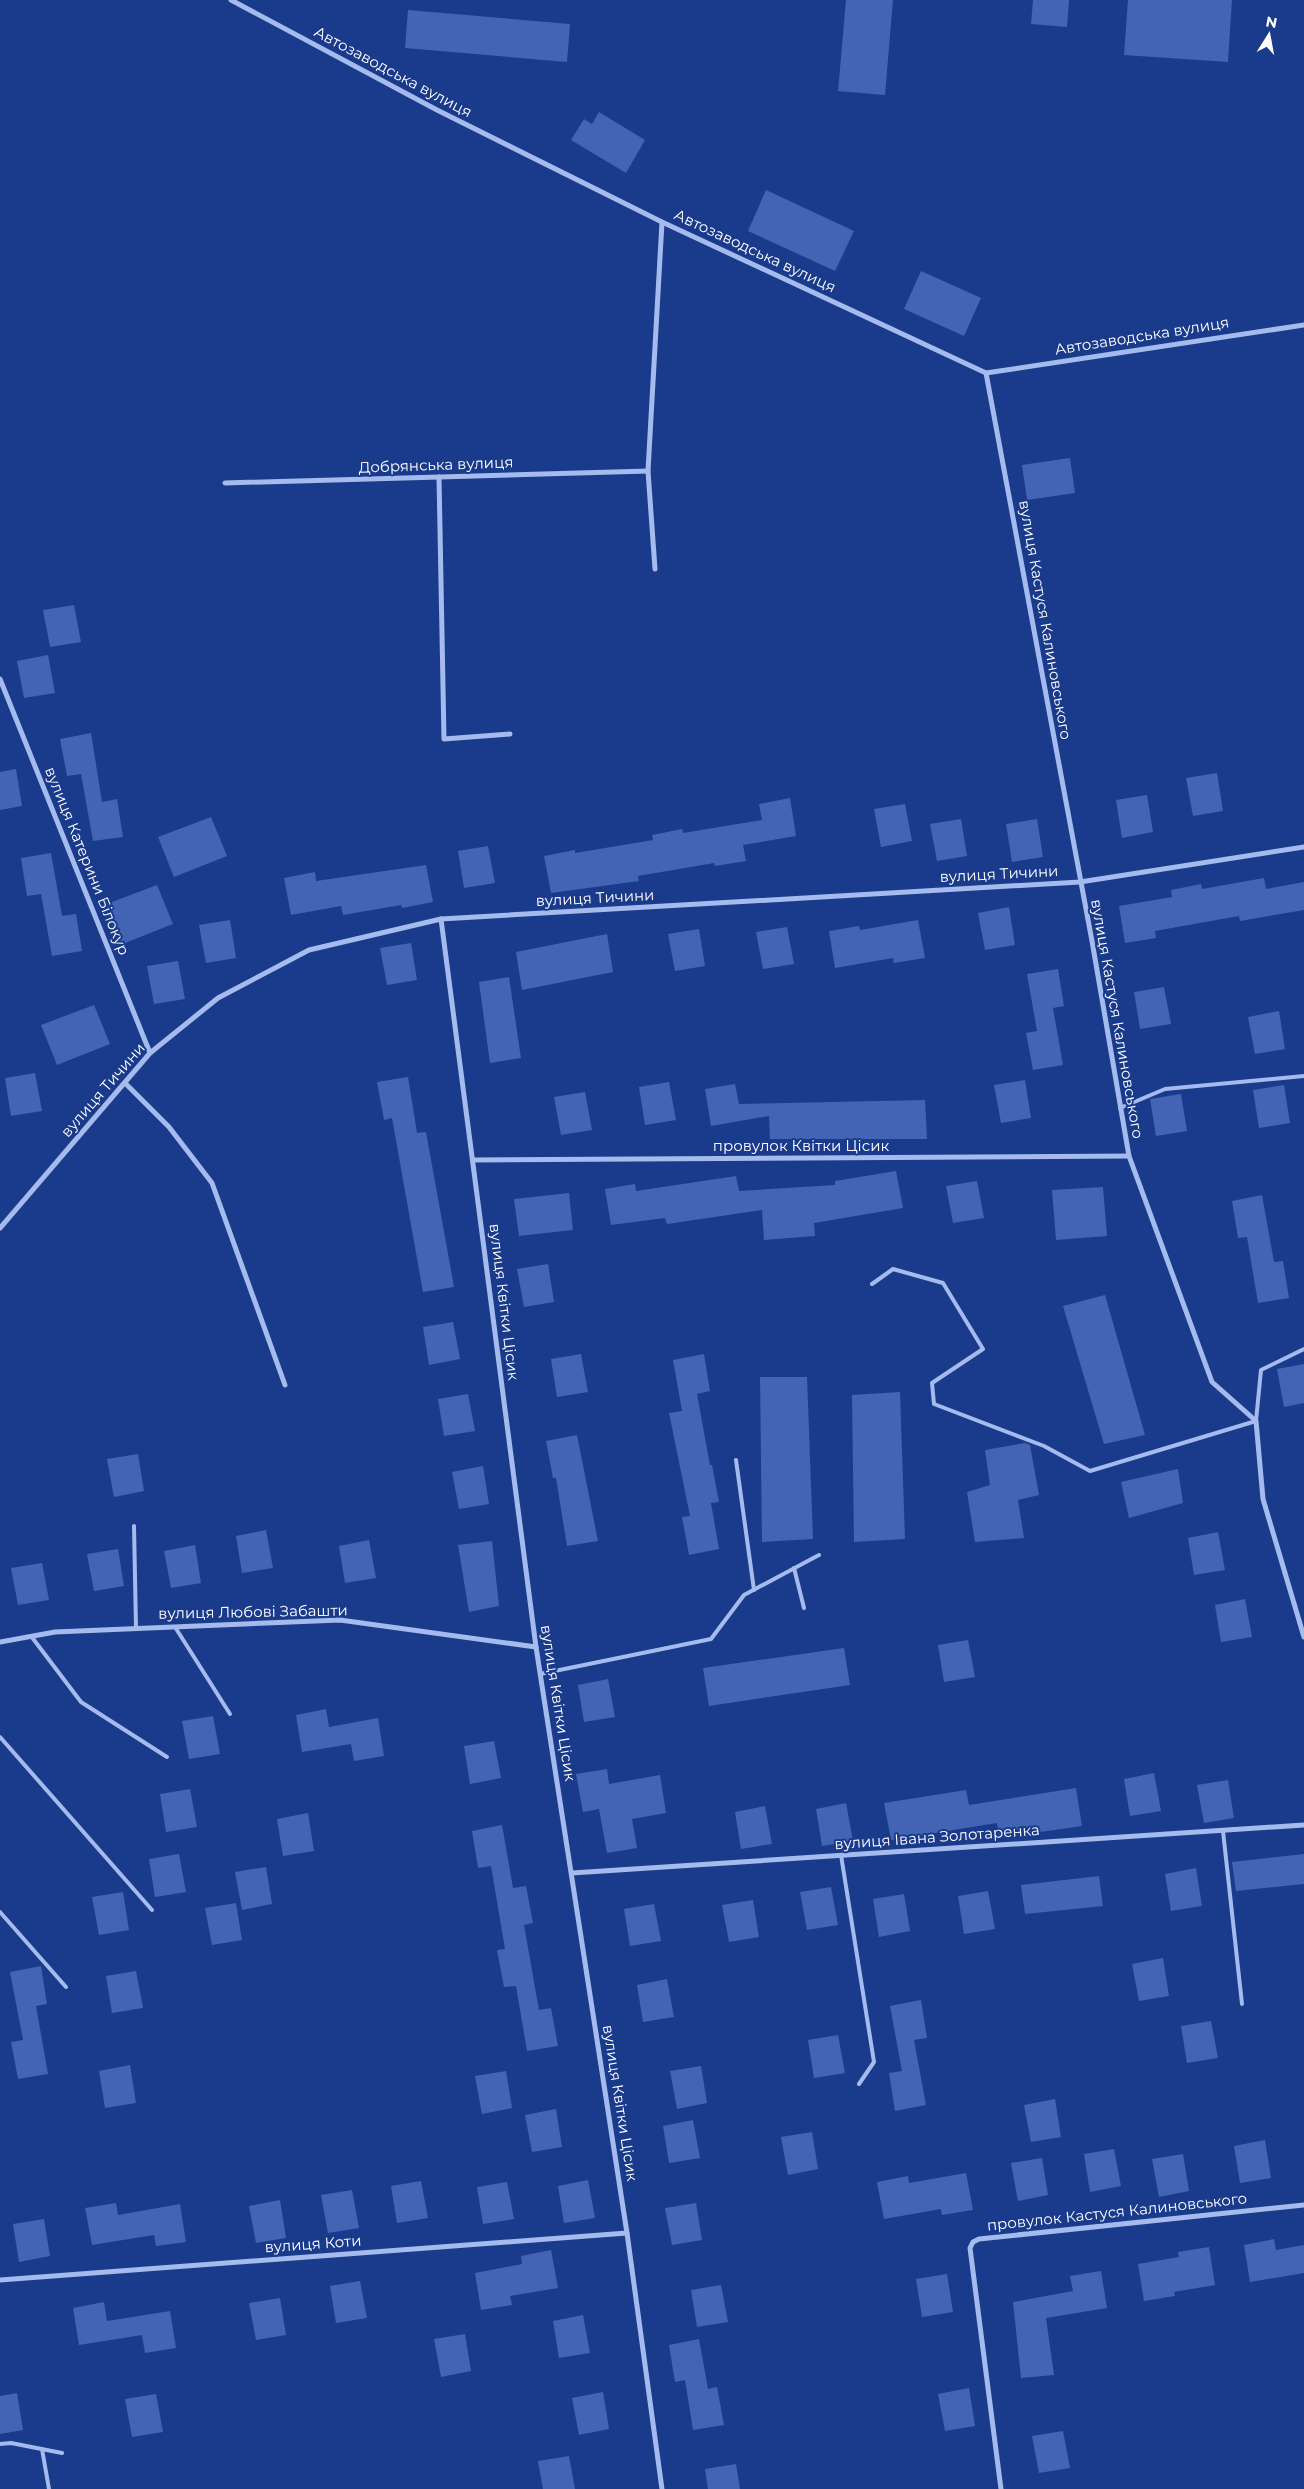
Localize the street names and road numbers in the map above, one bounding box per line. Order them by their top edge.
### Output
street label: Автозаводська вулиця [311,22,475,121]
street label: Автозаводська вулиця [671,205,839,296]
street label: Автозаводська вулиця [1053,312,1230,359]
street label: Добрянська вулиця [358,452,514,477]
street label: вулиця Кастуся Калиновського [1015,499,1076,741]
street label: вулиця Катерини Білокур [41,764,134,958]
street label: вулиця Тичини [939,861,1059,886]
street label: вулиця Тичини [535,885,655,910]
street label: вулиця Кастуся Калиновського [1087,898,1148,1140]
street label: вулиця Тичини [56,1039,149,1141]
street label: провулок Квітки Цісик [713,1136,889,1155]
street label: вулиця Квітки Цісик [485,1222,524,1382]
street label: вулиця Любові Забашти [158,1600,348,1623]
street label: вулиця Квітки Цісик [537,1623,580,1783]
street label: вулиця Івана Золотаренка [834,1820,1040,1853]
street label: вулиця Квітки Цісик [599,2023,642,2183]
street label: провулок Кастуся Калиновського [986,2188,1248,2235]
street label: вулиця Коти [264,2231,362,2256]

